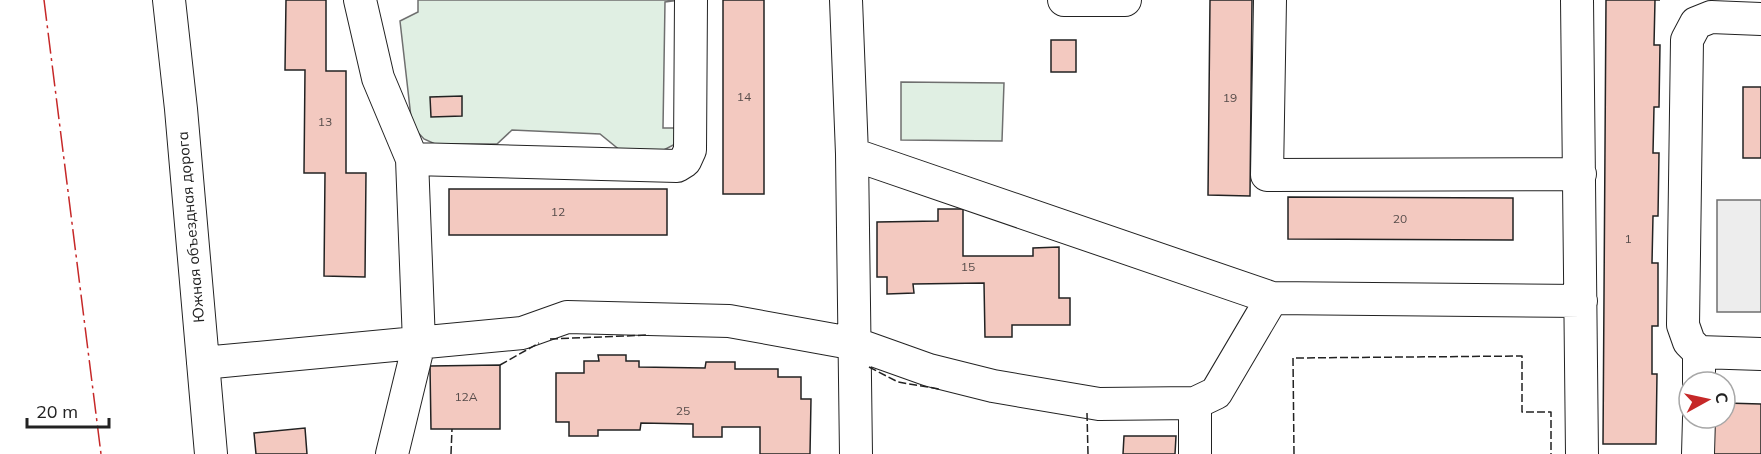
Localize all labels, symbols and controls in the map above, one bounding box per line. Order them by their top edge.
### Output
house number: 14 [737,89,751,104]
house number: 19 [1223,90,1237,105]
house number: 13 [318,114,332,129]
street label: Южная объездная дорога [173,131,208,323]
house number: 12 [551,204,565,219]
house number: 20 [1393,211,1407,226]
house number: 1 [1624,231,1632,246]
house number: 15 [961,259,975,274]
north arrow [1677,370,1737,430]
house number: 12А [454,389,478,404]
scale bar [27,391,110,429]
text: С [1711,391,1733,405]
text: 20 m [36,400,78,423]
house number: 25 [676,403,690,418]

